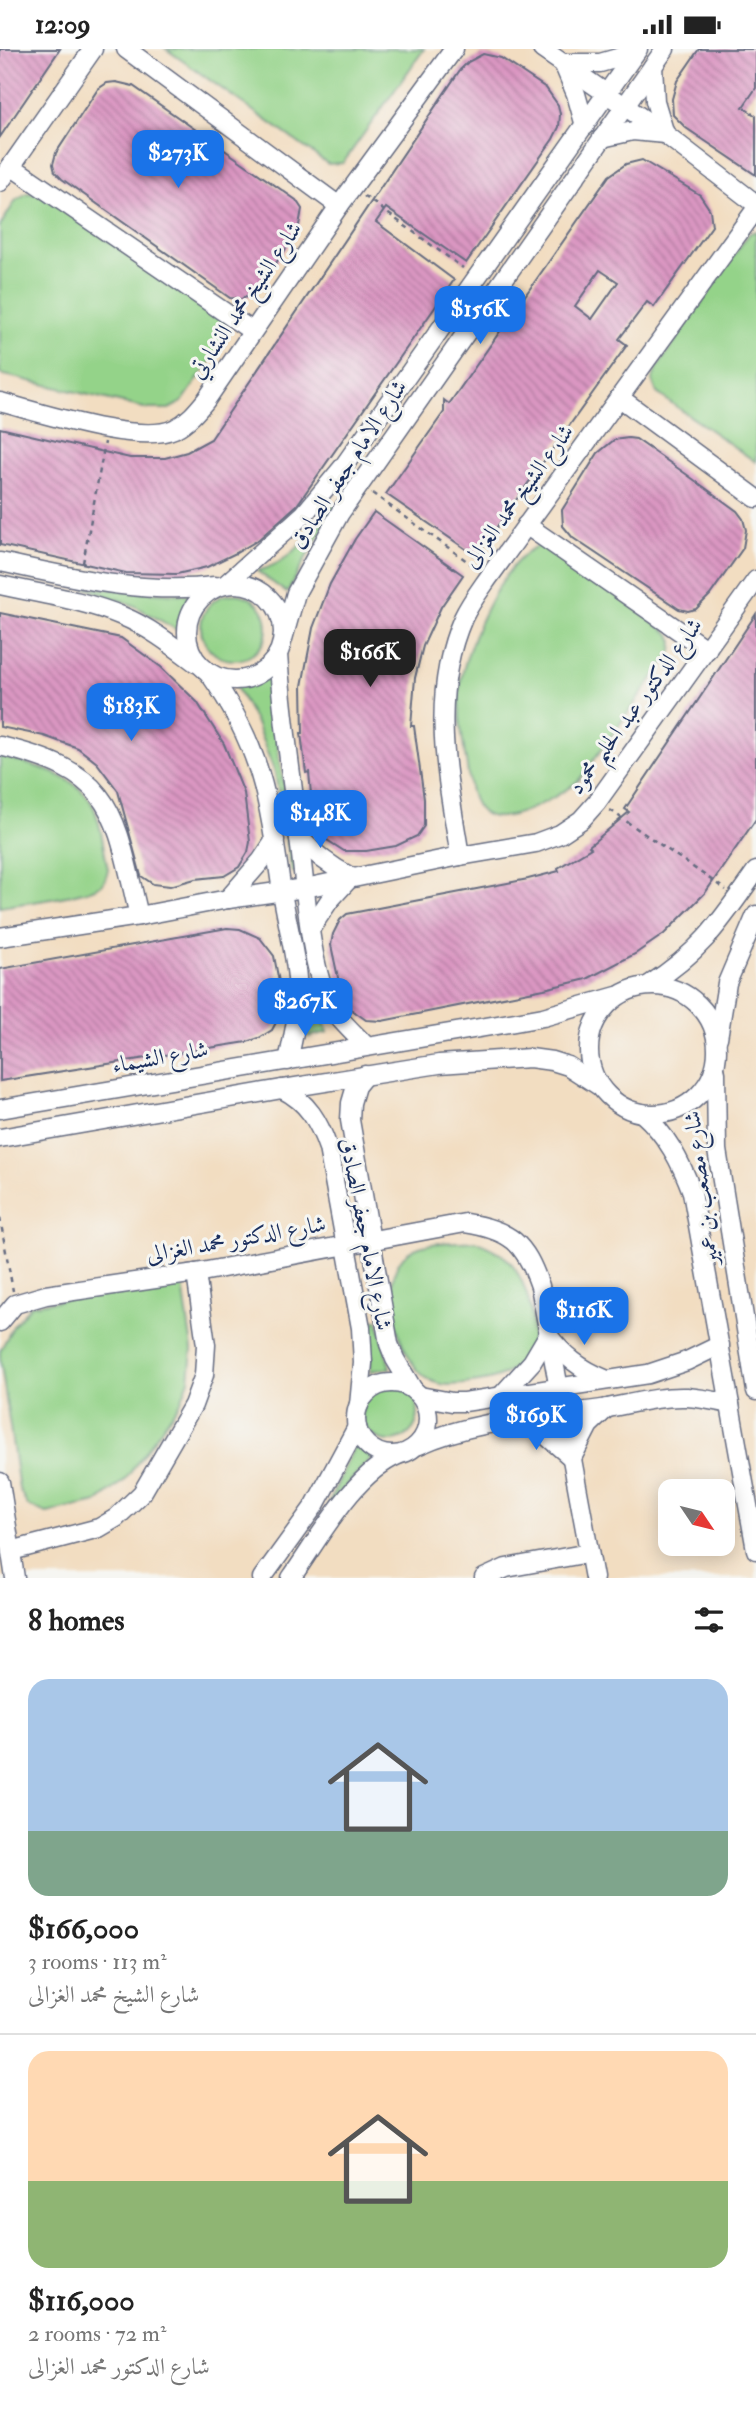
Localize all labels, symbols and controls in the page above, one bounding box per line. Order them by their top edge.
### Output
text: 12:09 [35,9,91,41]
pin: $273K [129,131,227,190]
text: $273K [148,138,208,167]
street label: شارع الشيخ محمد النشارتي [182,216,313,388]
pin: $156K [431,287,529,346]
text: $156K [451,294,509,323]
street label: شارع الامام جعفر الصادق [282,374,418,557]
street label: شارع الشيخ محمد الغزالى [456,418,585,577]
street label: شارع الدكتور عبد الحليم محمود [561,612,715,805]
pin: $166K [321,629,419,689]
text: $166K [340,637,400,666]
pin: $183K [82,683,180,743]
text: $183K [103,691,159,720]
pin: $148K [271,791,369,850]
text: $148K [290,798,350,827]
pin: $267K [256,979,354,1038]
text: $267K [274,986,336,1015]
street label: شارع الشيماء [110,1034,211,1085]
street label: شارع مصعب بن عمير [677,1109,730,1269]
street label: شارع الامام جعفر الصادق [328,1135,399,1334]
street label: شارع الدكتور محمد الغزالى [144,1209,329,1274]
pin: $116K [535,1287,633,1347]
text: $116K [555,1295,613,1324]
pin: $169K [487,1393,585,1452]
text: $169K [506,1400,566,1429]
north arrow [658,1479,735,1556]
map controls [658,1479,735,1556]
icon: filters [690,1601,728,1639]
text: 8 homes [28,1602,125,1639]
icon: home [315,1724,441,1850]
text: $166,000 [28,1910,139,1947]
text: 3 rooms · 113 m² [28,1947,167,1976]
text: شارع الشيخ محمد الغزالى [28,1980,199,2009]
icon: home [315,2096,441,2222]
text: $116,000 [28,2282,135,2319]
text: 2 rooms · 72 m² [28,2319,166,2348]
text: شارع الدكتور محمد الغزالى [28,2352,210,2381]

